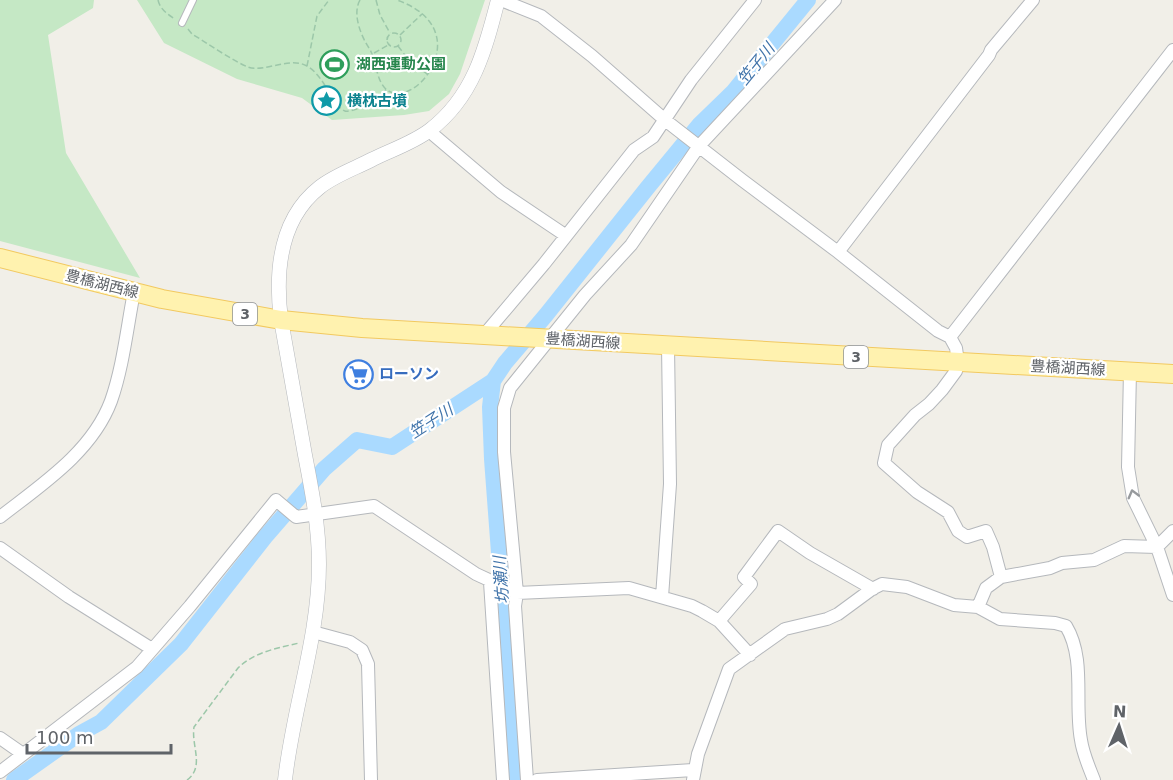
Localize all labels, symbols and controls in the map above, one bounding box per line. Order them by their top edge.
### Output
water label: 笠子川 [734,38,780,89]
sports icon: 湖西運動公園 [319,48,351,80]
place label: 湖西運動公園 [356,55,446,73]
place icon: 横枕古墳 [310,85,342,117]
place label: 横枕古墳 [347,92,407,110]
street label: 豊橋湖西線 [63,266,141,302]
road number: 3 [233,303,257,325]
street label: 豊橋湖西線 [545,329,621,353]
road number: 3 [844,346,868,368]
street label: 豊橋湖西線 [1030,357,1106,379]
supermarket icon: ローソン [342,358,374,390]
place label: ローソン [379,365,439,383]
water label: 笠子川 [406,399,458,442]
one-way arrow [1128,489,1140,500]
water label: 坊瀬川 [490,553,512,605]
north arrow [1089,696,1149,756]
text: N [1113,702,1127,721]
scale bar [27,717,171,755]
text: 100 m [36,727,94,748]

